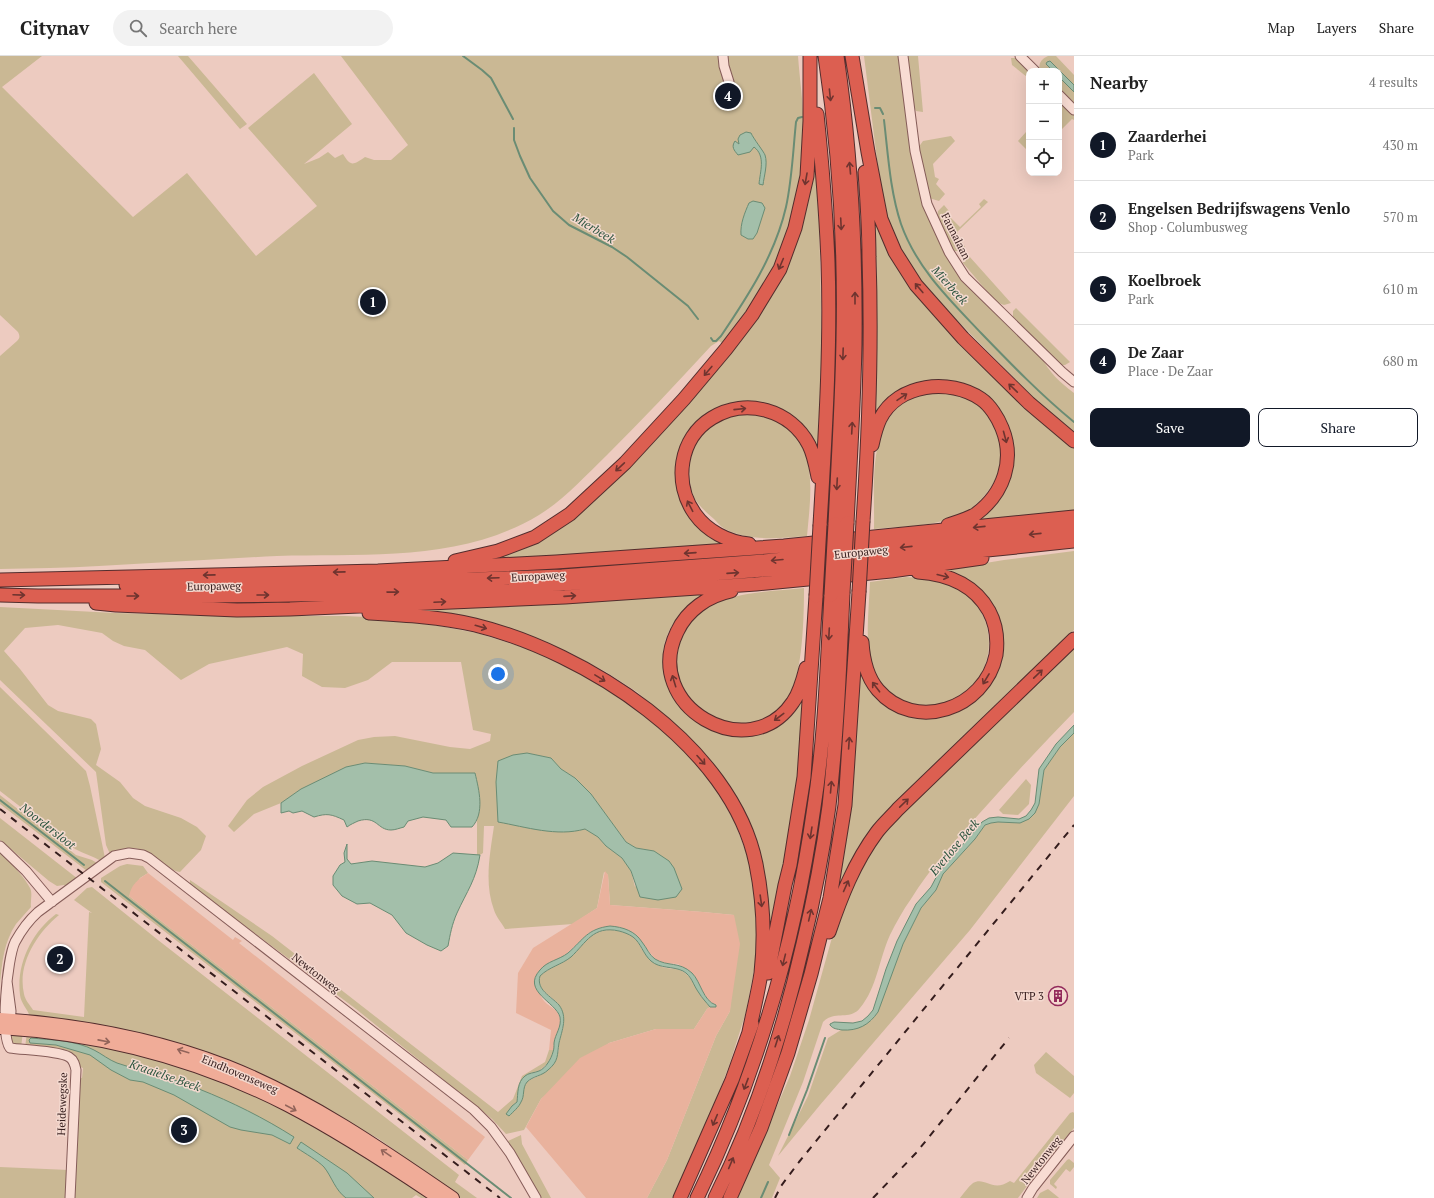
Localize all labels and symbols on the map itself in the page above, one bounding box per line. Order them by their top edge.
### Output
pin: 4 [715,81,741,111]
one-way arrow [827,88,834,101]
one-way arrow [846,162,853,175]
one-way arrow [802,172,810,185]
water label: Mierbeek [569,209,618,247]
street label: Faunalaan [938,210,974,262]
one-way arrow [837,217,844,230]
one-way arrow [777,258,785,270]
water label: Mierbeek [928,262,971,308]
one-way arrow [914,283,923,294]
pin: 1 [360,287,386,317]
one-way arrow [851,292,859,305]
one-way arrow [839,347,846,360]
one-way arrow [703,365,712,376]
one-way arrow [1008,383,1018,392]
one-way arrow [896,393,907,401]
one-way arrow [733,405,746,413]
one-way arrow [849,422,856,435]
one-way arrow [1002,430,1009,443]
one-way arrow [616,462,626,471]
one-way arrow [834,477,841,490]
one-way arrow [686,500,693,512]
one-way arrow [973,523,986,530]
one-way arrow [1029,530,1042,538]
street label: Europaweg [833,542,889,562]
one-way arrow [900,544,913,551]
one-way arrow [684,550,697,557]
one-way arrow [770,556,783,563]
one-way arrow [333,568,346,575]
street label: Europaweg [511,568,566,584]
one-way arrow [726,569,739,576]
one-way arrow [203,571,216,579]
one-way arrow [937,573,950,580]
one-way arrow [487,575,500,582]
street label: Europaweg [187,579,241,593]
one-way arrow [386,588,399,596]
one-way arrow [256,591,269,599]
one-way arrow [12,592,25,599]
one-way arrow [126,592,139,600]
one-way arrow [563,593,576,600]
one-way arrow [433,598,446,606]
one-way arrow [475,624,488,631]
one-way arrow [825,627,833,640]
your location [488,664,508,684]
one-way arrow [1033,669,1043,679]
one-way arrow [982,673,990,685]
one-way arrow [594,675,606,683]
one-way arrow [670,675,677,688]
one-way arrow [872,682,881,693]
one-way arrow [773,712,784,721]
one-way arrow [845,737,852,750]
one-way arrow [696,755,706,765]
one-way arrow [827,781,834,794]
one-way arrow [899,798,909,808]
water label: Noordersloot [16,799,80,853]
water label: Everlose Beek [925,816,982,879]
one-way arrow [806,826,814,839]
one-way arrow [843,880,850,892]
one-way arrow [758,894,765,907]
one-way arrow [806,909,814,922]
pin: 2 [47,944,73,974]
street label: Newtonweg [289,950,343,996]
one-way arrow [780,953,788,966]
building icon: VTP 3 [1047,985,1069,1007]
place label: VTP 3 [1015,989,1044,1003]
one-way arrow [774,1035,781,1048]
one-way arrow [97,1037,110,1045]
one-way arrow [177,1047,190,1054]
street label: Eindhovenseweg [200,1052,280,1096]
water label: Kraaielse Beek [126,1055,203,1094]
street label: Heidewegske [54,1072,70,1136]
one-way arrow [741,1078,749,1090]
one-way arrow [285,1104,297,1112]
one-way arrow [711,1114,718,1126]
pin: 3 [171,1115,197,1145]
street label: Newtonweg [1018,1133,1064,1187]
one-way arrow [381,1149,392,1157]
one-way arrow [728,1157,735,1169]

